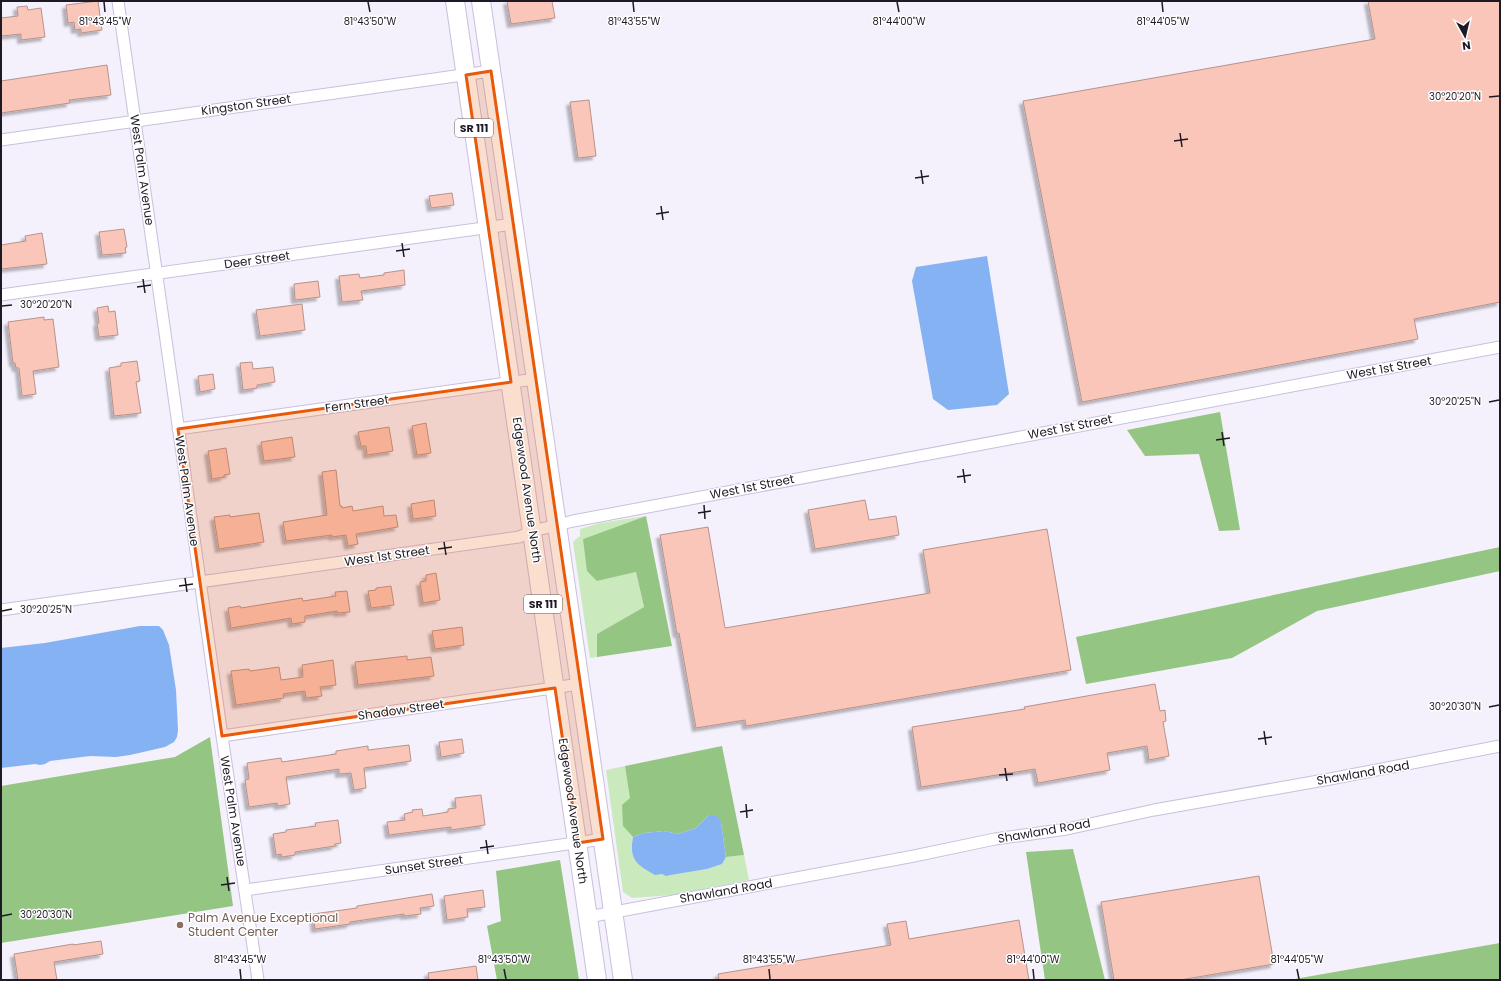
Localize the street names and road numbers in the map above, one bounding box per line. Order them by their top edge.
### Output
street label: Kingston Street [200,90,292,119]
street label: West Palm Avenue [126,113,159,226]
road number: SR 111 [455,119,493,137]
street label: Deer Street [223,246,291,273]
street label: West 1st Street [1345,352,1433,383]
street label: Fern Street [324,391,390,416]
street label: West 1st Street [1026,410,1114,443]
street label: Edgewood Avenue North [509,416,546,564]
street label: West Palm Avenue [171,434,204,547]
street label: West 1st Street [708,470,796,503]
street label: West 1st Street [343,541,431,570]
road number: SR 111 [524,595,562,613]
street label: Shadow Street [357,695,445,724]
street label: Edgewood Avenue North [555,737,592,885]
street label: West Palm Avenue [216,754,251,867]
street label: Shawland Road [1315,756,1411,789]
street label: Shawland Road [996,814,1092,847]
street label: Sunset Street [384,851,464,878]
street label: Shawland Road [678,874,774,907]

